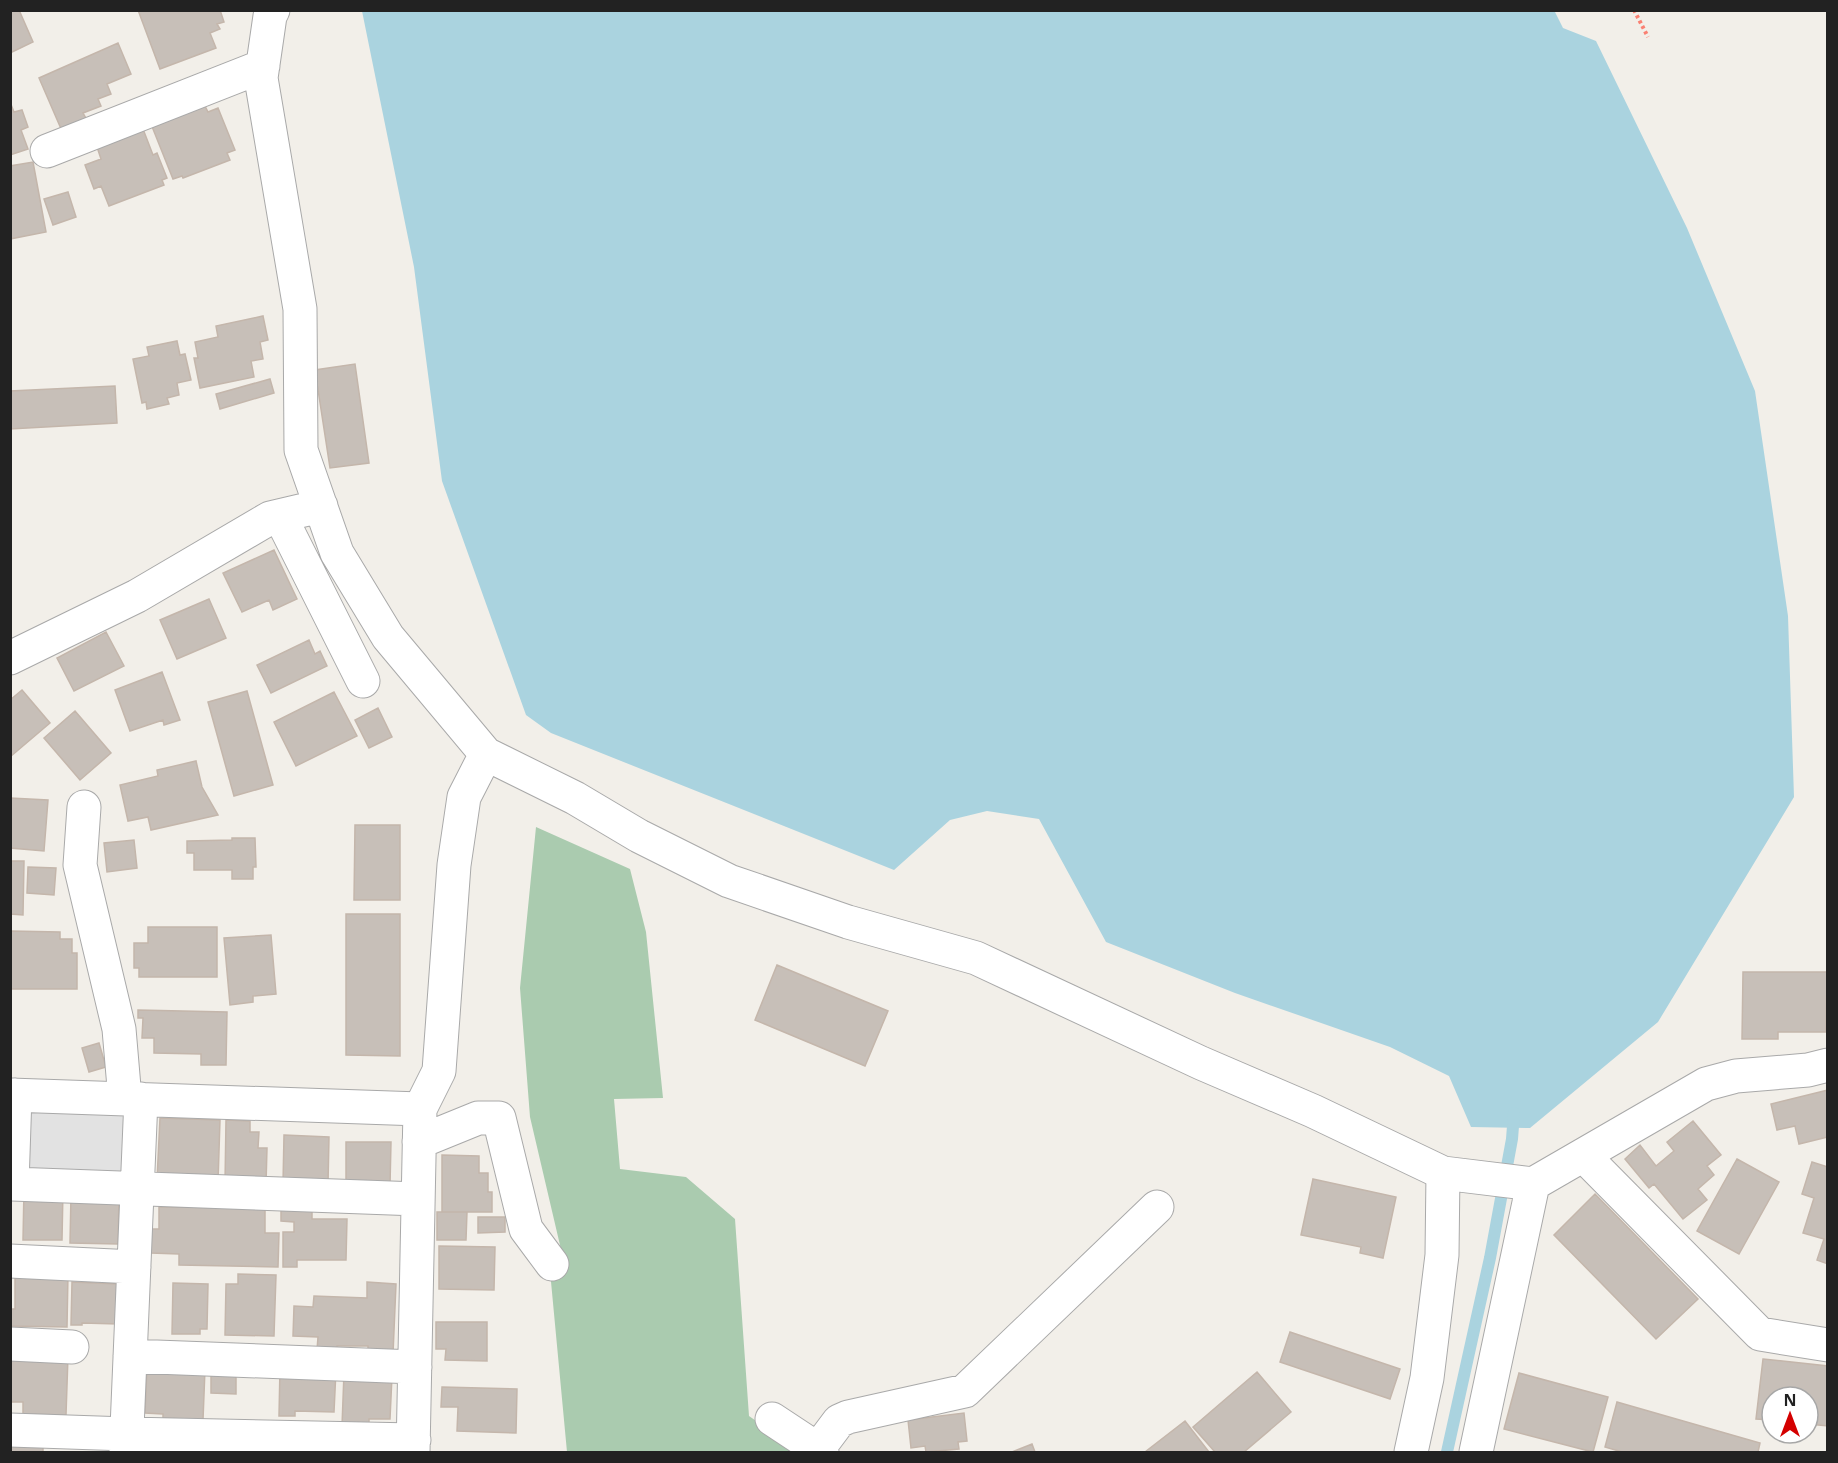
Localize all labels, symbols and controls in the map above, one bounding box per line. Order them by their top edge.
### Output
north arrow [1760,1385,1820,1445]
text: N [1783,1389,1797,1411]

